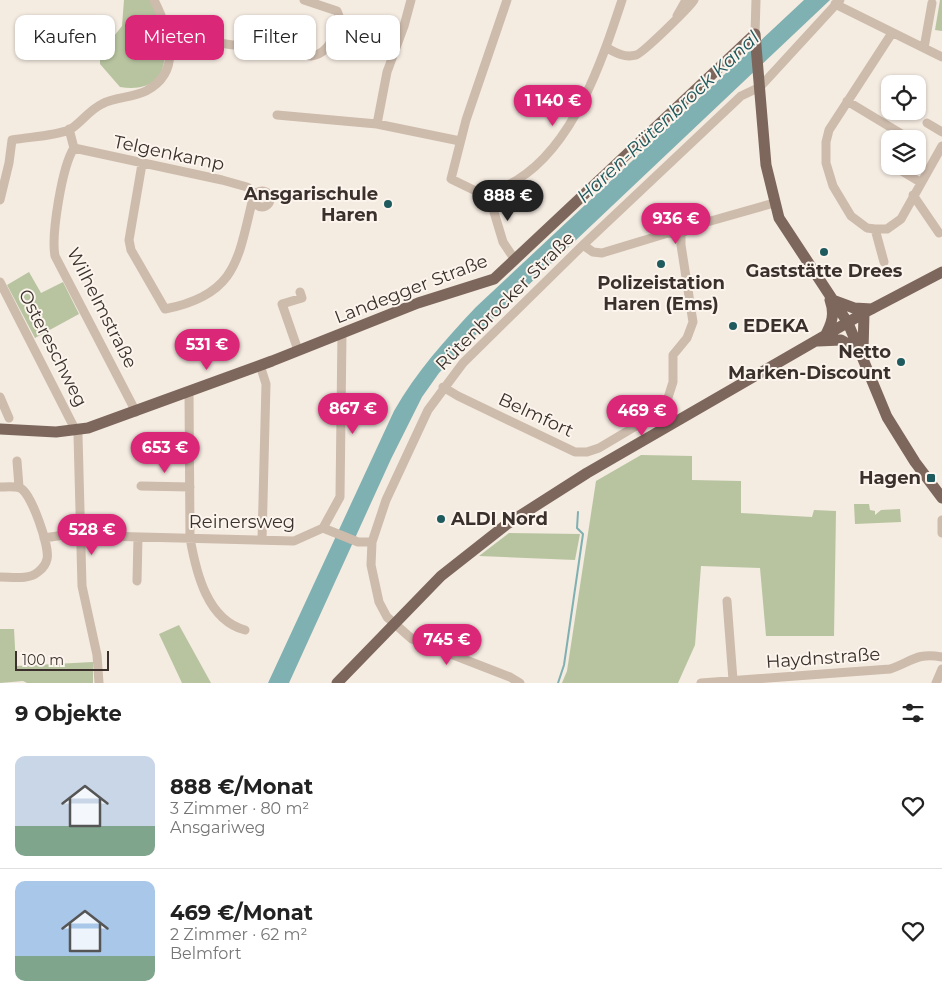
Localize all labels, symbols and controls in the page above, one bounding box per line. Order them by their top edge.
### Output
chip: Kaufen [15,15,115,60]
chip: Mieten [125,15,224,60]
chip: Filter [234,15,316,60]
chip: Neu [326,15,400,60]
water label: Haren-Rütenbrock Kanal [572,26,765,208]
map controls [881,75,926,175]
button: locate [881,75,926,120]
pin: 1 140 € [507,84,599,127]
text: 1 140 € [525,91,581,110]
street label: Telgenkamp [111,130,227,176]
button: layers [881,130,926,175]
pin: 888 € [473,180,543,222]
place label: Ansgarischule Haren [243,183,378,226]
text: 888 € [483,186,533,205]
marker: Ansgarischule Haren [382,198,394,210]
pin: 936 € [641,202,711,245]
text: 936 € [652,209,700,228]
street label: Rütenbrocker Straße [431,227,579,375]
street label: Wilhelmstraße [62,244,142,372]
marker: Gaststätte Drees [818,246,830,258]
street label: Landegger Straße [331,250,491,328]
marker: Polizeistation Haren (Ems) [655,258,667,270]
place label: Gaststätte Drees [746,260,903,282]
place label: Polizeistation Haren (Ems) [597,272,725,315]
street label: Ostereschweg [14,285,92,411]
place label: EDEKA [743,315,809,337]
marker: EDEKA [727,320,739,332]
pin: 531 € [172,328,242,371]
text: 531 € [186,335,228,354]
place label: Netto Marken-Discount [728,341,891,384]
marker: Netto Marken-Discount [895,356,907,368]
street label: Belmfort [495,388,577,442]
pin: 867 € [318,392,388,435]
pin: 469 € [607,394,677,437]
text: 867 € [329,399,377,418]
text: 469 € [618,401,666,420]
pin: 653 € [130,432,200,474]
text: 653 € [142,438,188,457]
place label: Hagen [859,467,921,489]
marker: Hagen [925,472,937,484]
place label: ALDI Nord [450,508,548,530]
street label: Reinersweg [189,511,295,533]
marker: ALDI Nord [435,513,447,525]
pin: 528 € [57,514,127,556]
text: 528 € [69,520,115,539]
pin: 745 € [412,624,482,666]
text: 745 € [424,630,470,649]
street label: Haydnstraße [765,643,881,673]
scale bar [15,648,109,671]
text: 100 m [22,651,64,669]
icon: filters [899,699,927,727]
text: 9 Objekte [15,701,122,726]
text: 888 €/Monat [170,774,313,799]
icon: home [55,776,115,836]
icon: heart [899,792,927,820]
text: 3 Zimmer · 80 m² [170,799,309,818]
text: Ansgariweg [170,818,266,837]
text: 469 €/Monat [170,900,313,925]
icon: home [55,901,115,961]
icon: heart [899,917,927,945]
text: 2 Zimmer · 62 m² [170,925,307,944]
text: Belmfort [170,944,241,963]

